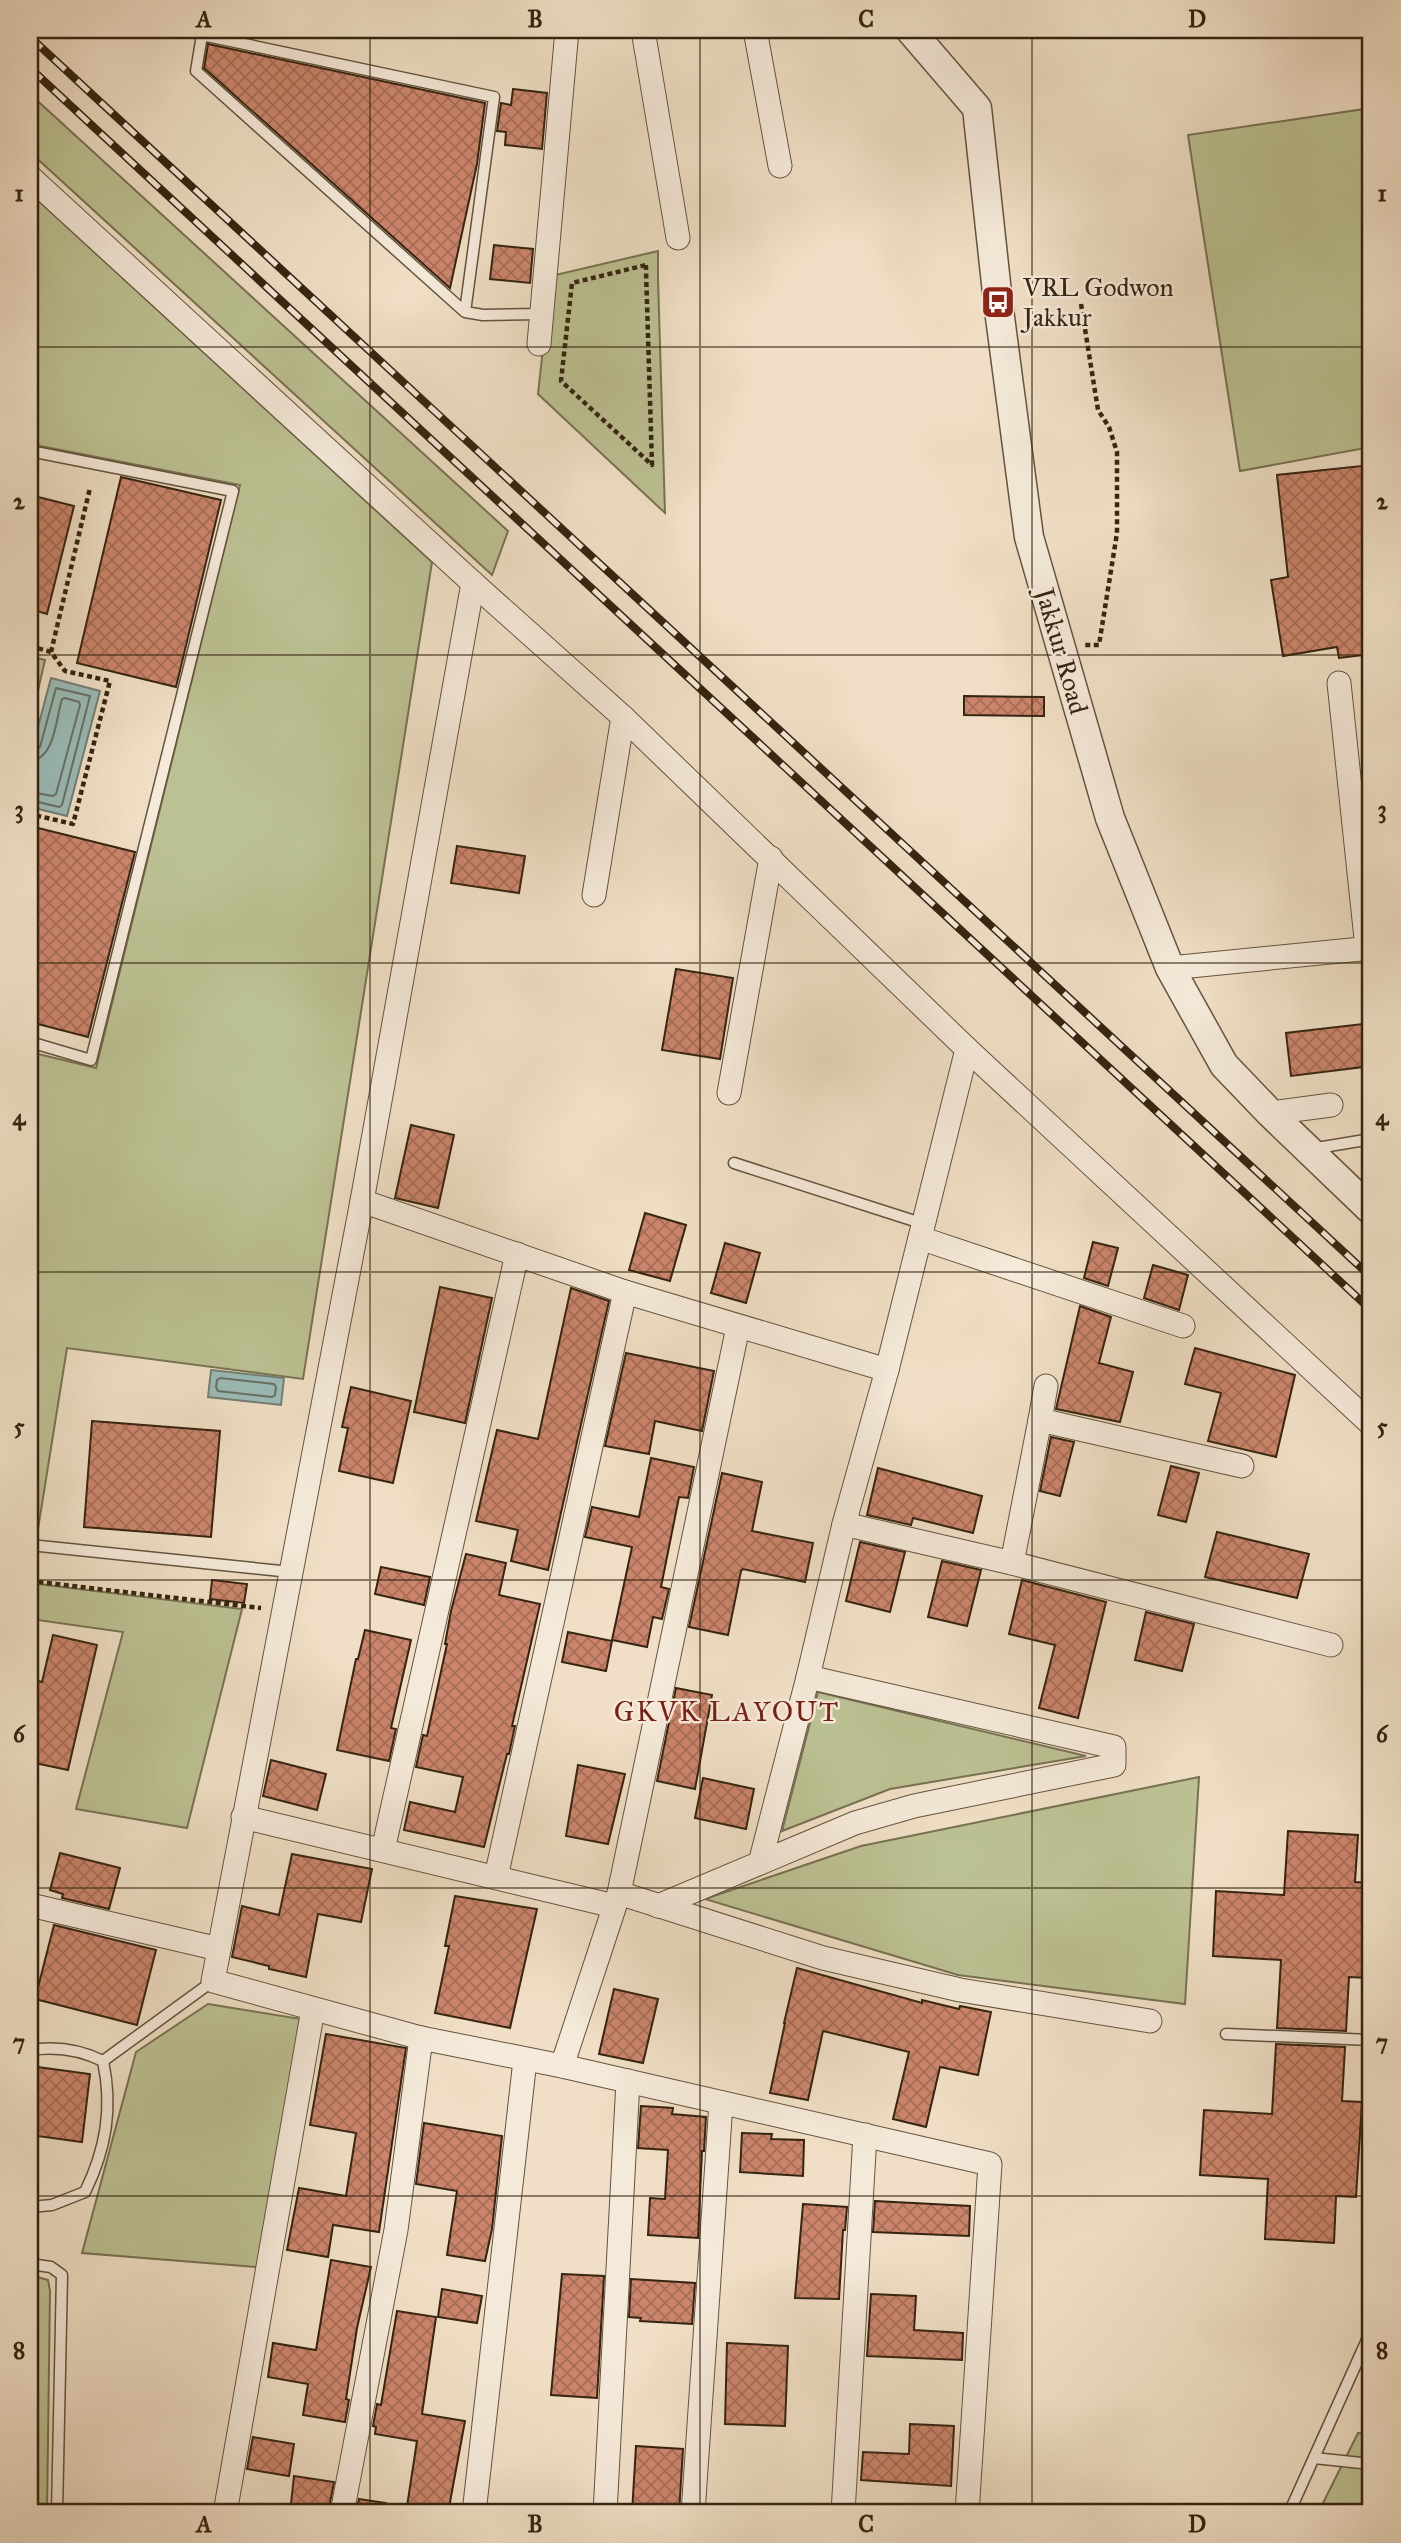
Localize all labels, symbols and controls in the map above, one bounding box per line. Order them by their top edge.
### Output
text: A [194,5,212,33]
text: B [527,5,543,33]
text: C [858,5,874,33]
text: D [1188,5,1206,33]
text: 1 [14,179,24,207]
text: 1 [1377,179,1387,207]
place label: VRL Godwon Jakkur [1020,271,1174,333]
bus stop icon: VRL Godwon Jakkur [979,283,1017,321]
text: 2 [13,487,25,515]
text: 2 [1376,487,1388,515]
street label: Jakkur Road [1028,581,1095,718]
text: 3 [14,795,24,824]
text: 3 [1377,795,1387,824]
text: 4 [13,1103,27,1131]
text: 4 [1376,1103,1390,1131]
text: 5 [14,1412,25,1440]
text: 5 [1377,1412,1388,1440]
district label: GKVK LAYOUT [614,1694,840,1729]
text: 6 [13,1720,26,1748]
text: 6 [1376,1720,1389,1748]
text: 7 [13,2028,25,2056]
text: 7 [1376,2028,1388,2056]
text: 8 [13,2336,25,2364]
text: 8 [1376,2336,1388,2364]
text: A [194,2510,212,2538]
text: B [527,2510,543,2538]
text: C [858,2510,874,2538]
text: D [1188,2510,1206,2538]

